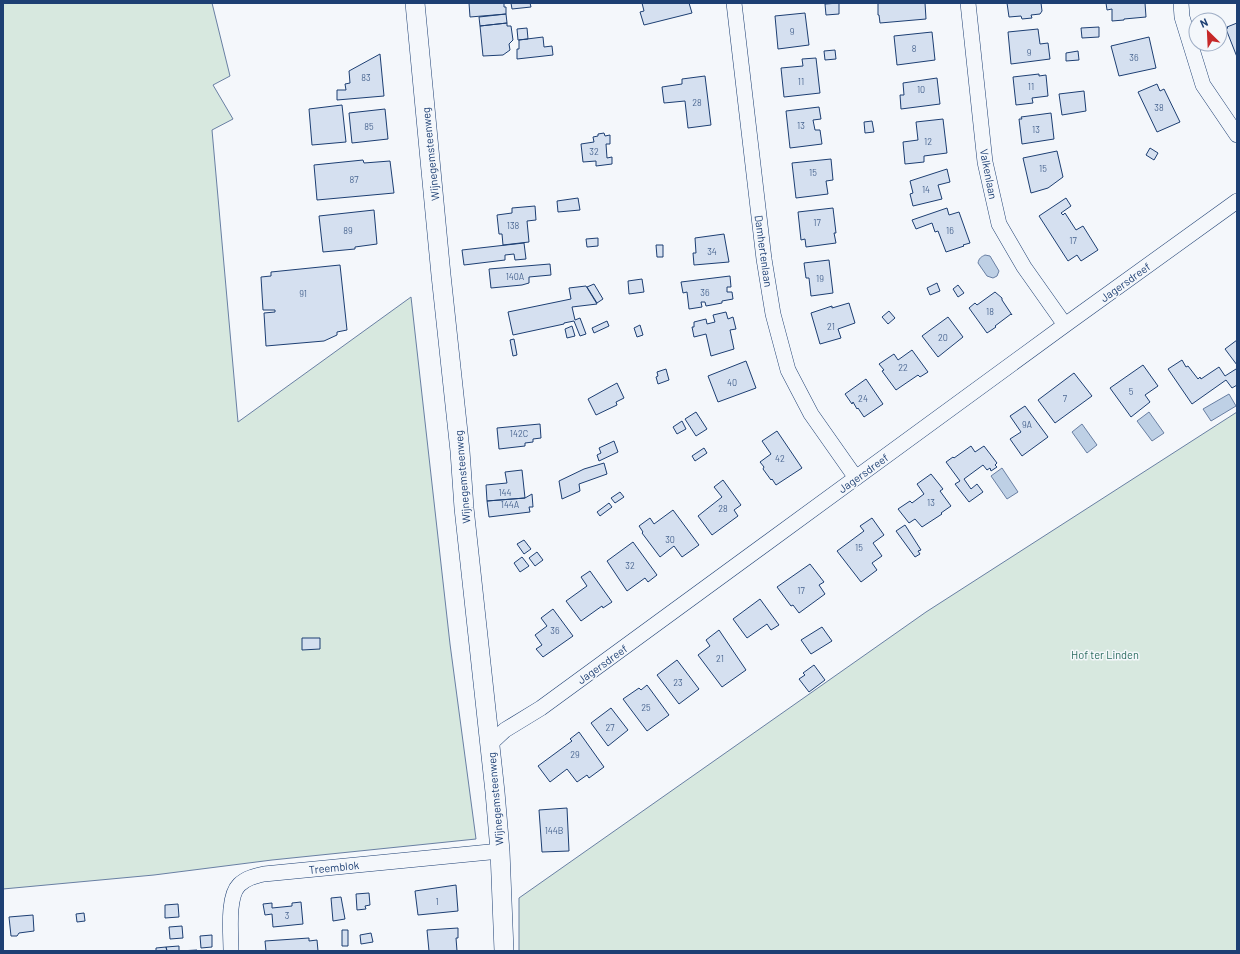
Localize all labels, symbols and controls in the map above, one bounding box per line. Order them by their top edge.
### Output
north arrow [1188,12,1228,52]
text: N [1198,15,1210,30]
house number: 9 [790,26,795,37]
house number: 8 [912,43,917,54]
house number: 9 [1027,47,1032,58]
house number: 36 [1129,52,1139,63]
house number: 83 [361,72,371,83]
house number: 11 [798,76,804,87]
house number: 11 [1028,81,1034,92]
house number: 10 [917,84,925,95]
house number: 28 [692,97,702,108]
house number: 38 [1154,102,1164,113]
street label: Wijnegemsteenweg [419,107,441,201]
house number: 13 [797,120,805,131]
house number: 85 [364,121,374,132]
house number: 13 [1032,124,1040,135]
house number: 12 [924,136,932,147]
house number: 32 [589,146,599,157]
street label: Valkenlaan [978,148,1000,200]
house number: 15 [1039,163,1047,174]
house number: 15 [809,167,817,178]
house number: 87 [350,174,359,185]
house number: 14 [922,184,930,195]
street label: Damhertenlaan [753,214,776,288]
house number: 17 [813,217,821,228]
house number: 138 [507,220,520,231]
house number: 89 [343,225,353,236]
house number: 16 [946,225,954,236]
house number: 17 [1069,235,1077,246]
house number: 34 [707,246,717,257]
street label: Jagersdreef [1098,260,1153,304]
house number: 140A [506,271,525,282]
house number: 19 [816,273,824,284]
house number: 36 [700,287,710,298]
house number: 91 [299,288,307,299]
house number: 18 [986,306,994,317]
house number: 21 [827,321,835,332]
house number: 20 [938,332,948,343]
house number: 22 [898,362,908,373]
house number: 40 [727,377,737,388]
house number: 5 [1129,386,1134,397]
house number: 24 [858,393,868,404]
house number: 7 [1063,393,1068,404]
house number: 9A [1022,419,1033,430]
house number: 142C [510,428,528,439]
street label: Wijnegemsteenweg [451,430,473,524]
street label: Jagersdreef [836,451,891,495]
house number: 42 [775,453,785,464]
house number: 144 [498,487,512,498]
house number: 13 [927,497,935,508]
house number: 144A [501,499,520,510]
house number: 28 [718,503,728,514]
house number: 30 [665,534,675,545]
house number: 15 [855,542,863,553]
house number: 32 [625,560,635,571]
house number: 17 [797,585,805,596]
house number: 36 [550,625,560,636]
street label: Jagersdreef [575,642,630,686]
park label: Hof ter Linden [1071,648,1139,661]
house number: 21 [716,653,724,664]
house number: 23 [673,677,683,688]
house number: 25 [641,702,651,713]
house number: 27 [605,722,615,733]
house number: 29 [570,749,580,760]
street label: Wijnegemsteenweg [484,752,506,846]
house number: 144B [545,825,563,836]
street label: Treemblok [308,858,360,876]
house number: 1 [435,896,439,907]
house number: 3 [285,910,290,921]

